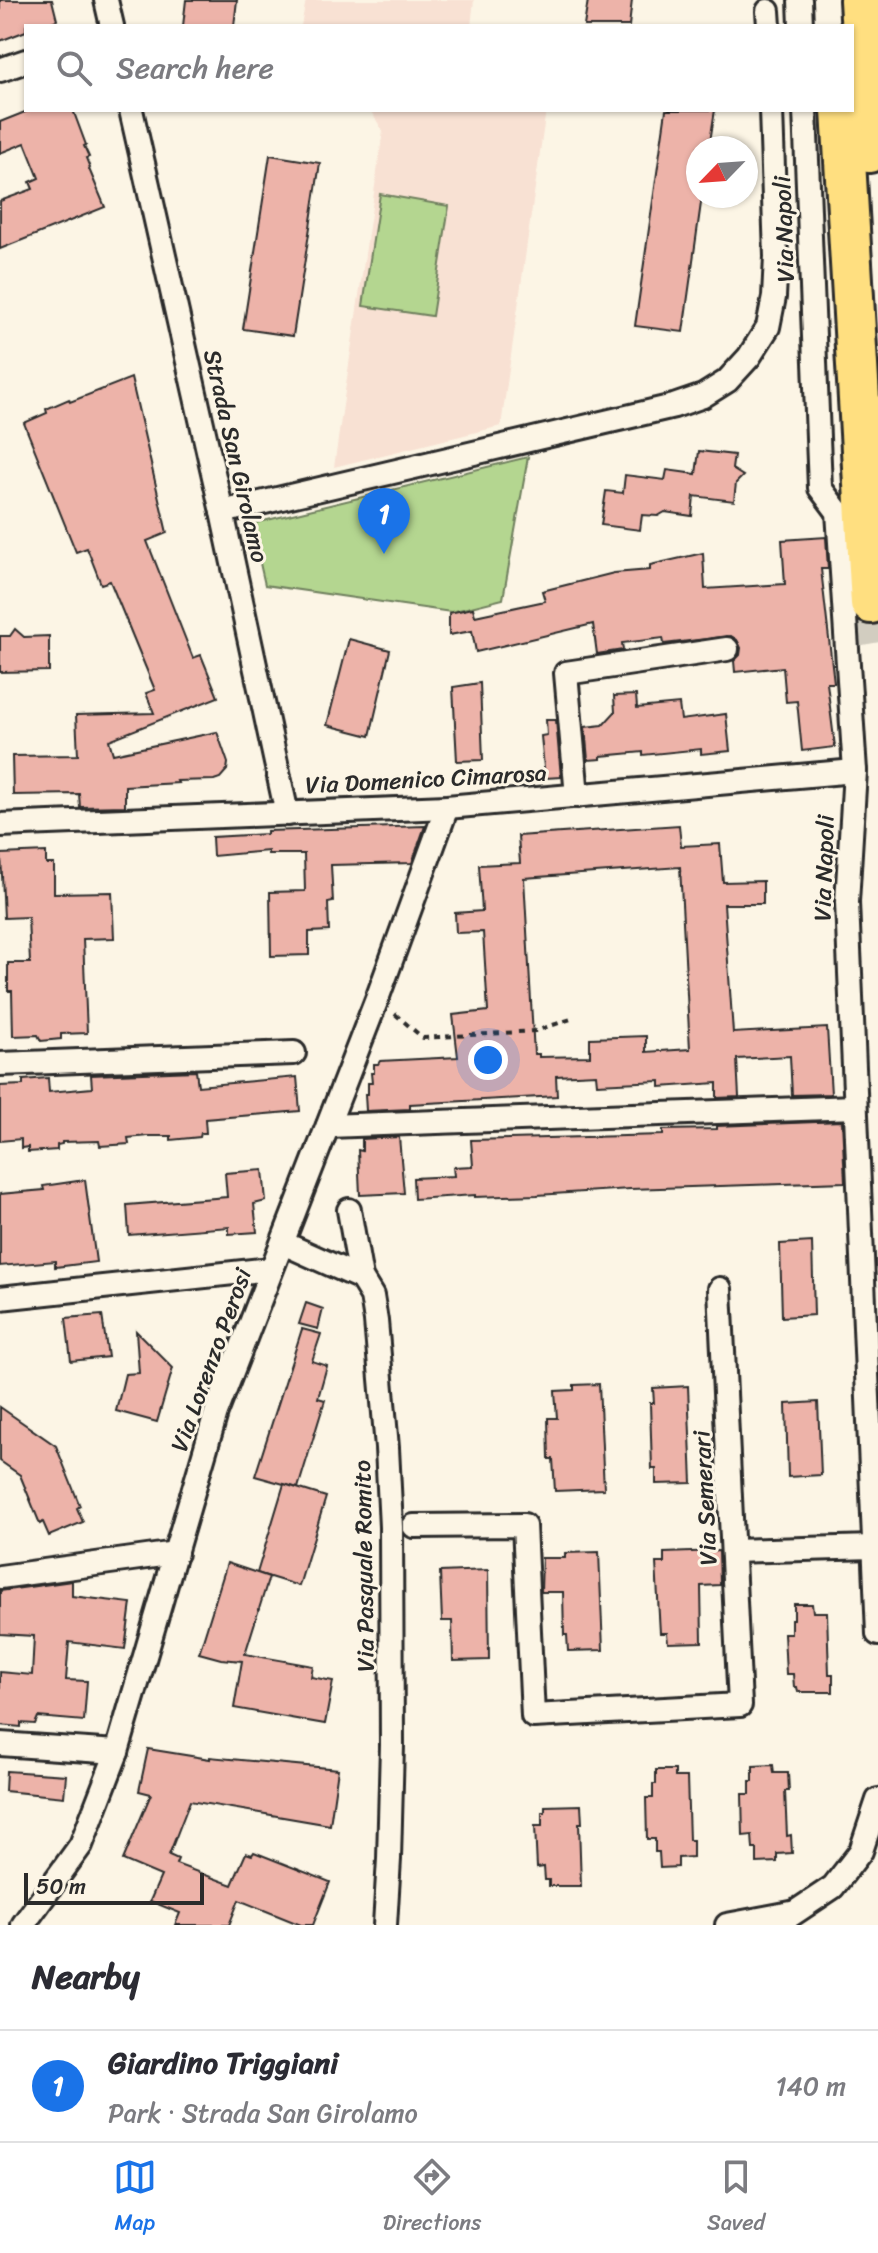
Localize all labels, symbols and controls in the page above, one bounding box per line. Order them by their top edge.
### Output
search box [24,24,854,112]
text: Search here [116,41,274,95]
icon: search [52,46,96,90]
north arrow [686,136,758,208]
street label: Via Napoli [761,174,807,283]
street label: Strada San Girolamo [191,345,281,567]
pin: 1 [358,488,410,554]
street label: Via Domenico Cimarosa [304,752,548,806]
street label: Via Napoli [801,813,847,922]
your location [468,1040,508,1080]
street label: Via Lorenzo Perosi [158,1261,264,1458]
street label: Via Semerari [680,1429,730,1566]
street label: Via Pasquale Romito [341,1460,387,1672]
text: 50 m [36,1867,86,1906]
scale bar [24,1869,204,1905]
text: Nearby [32,1947,140,2007]
text: Giardino Triggiani [108,2036,338,2090]
text: 1 [52,2063,64,2109]
text: 140 m [775,2063,846,2109]
text: Park · Strada San Girolamo [108,2090,418,2136]
tab: Map [113,2155,157,2242]
tab: Directions [383,2155,481,2242]
tab: Saved [707,2155,765,2242]

